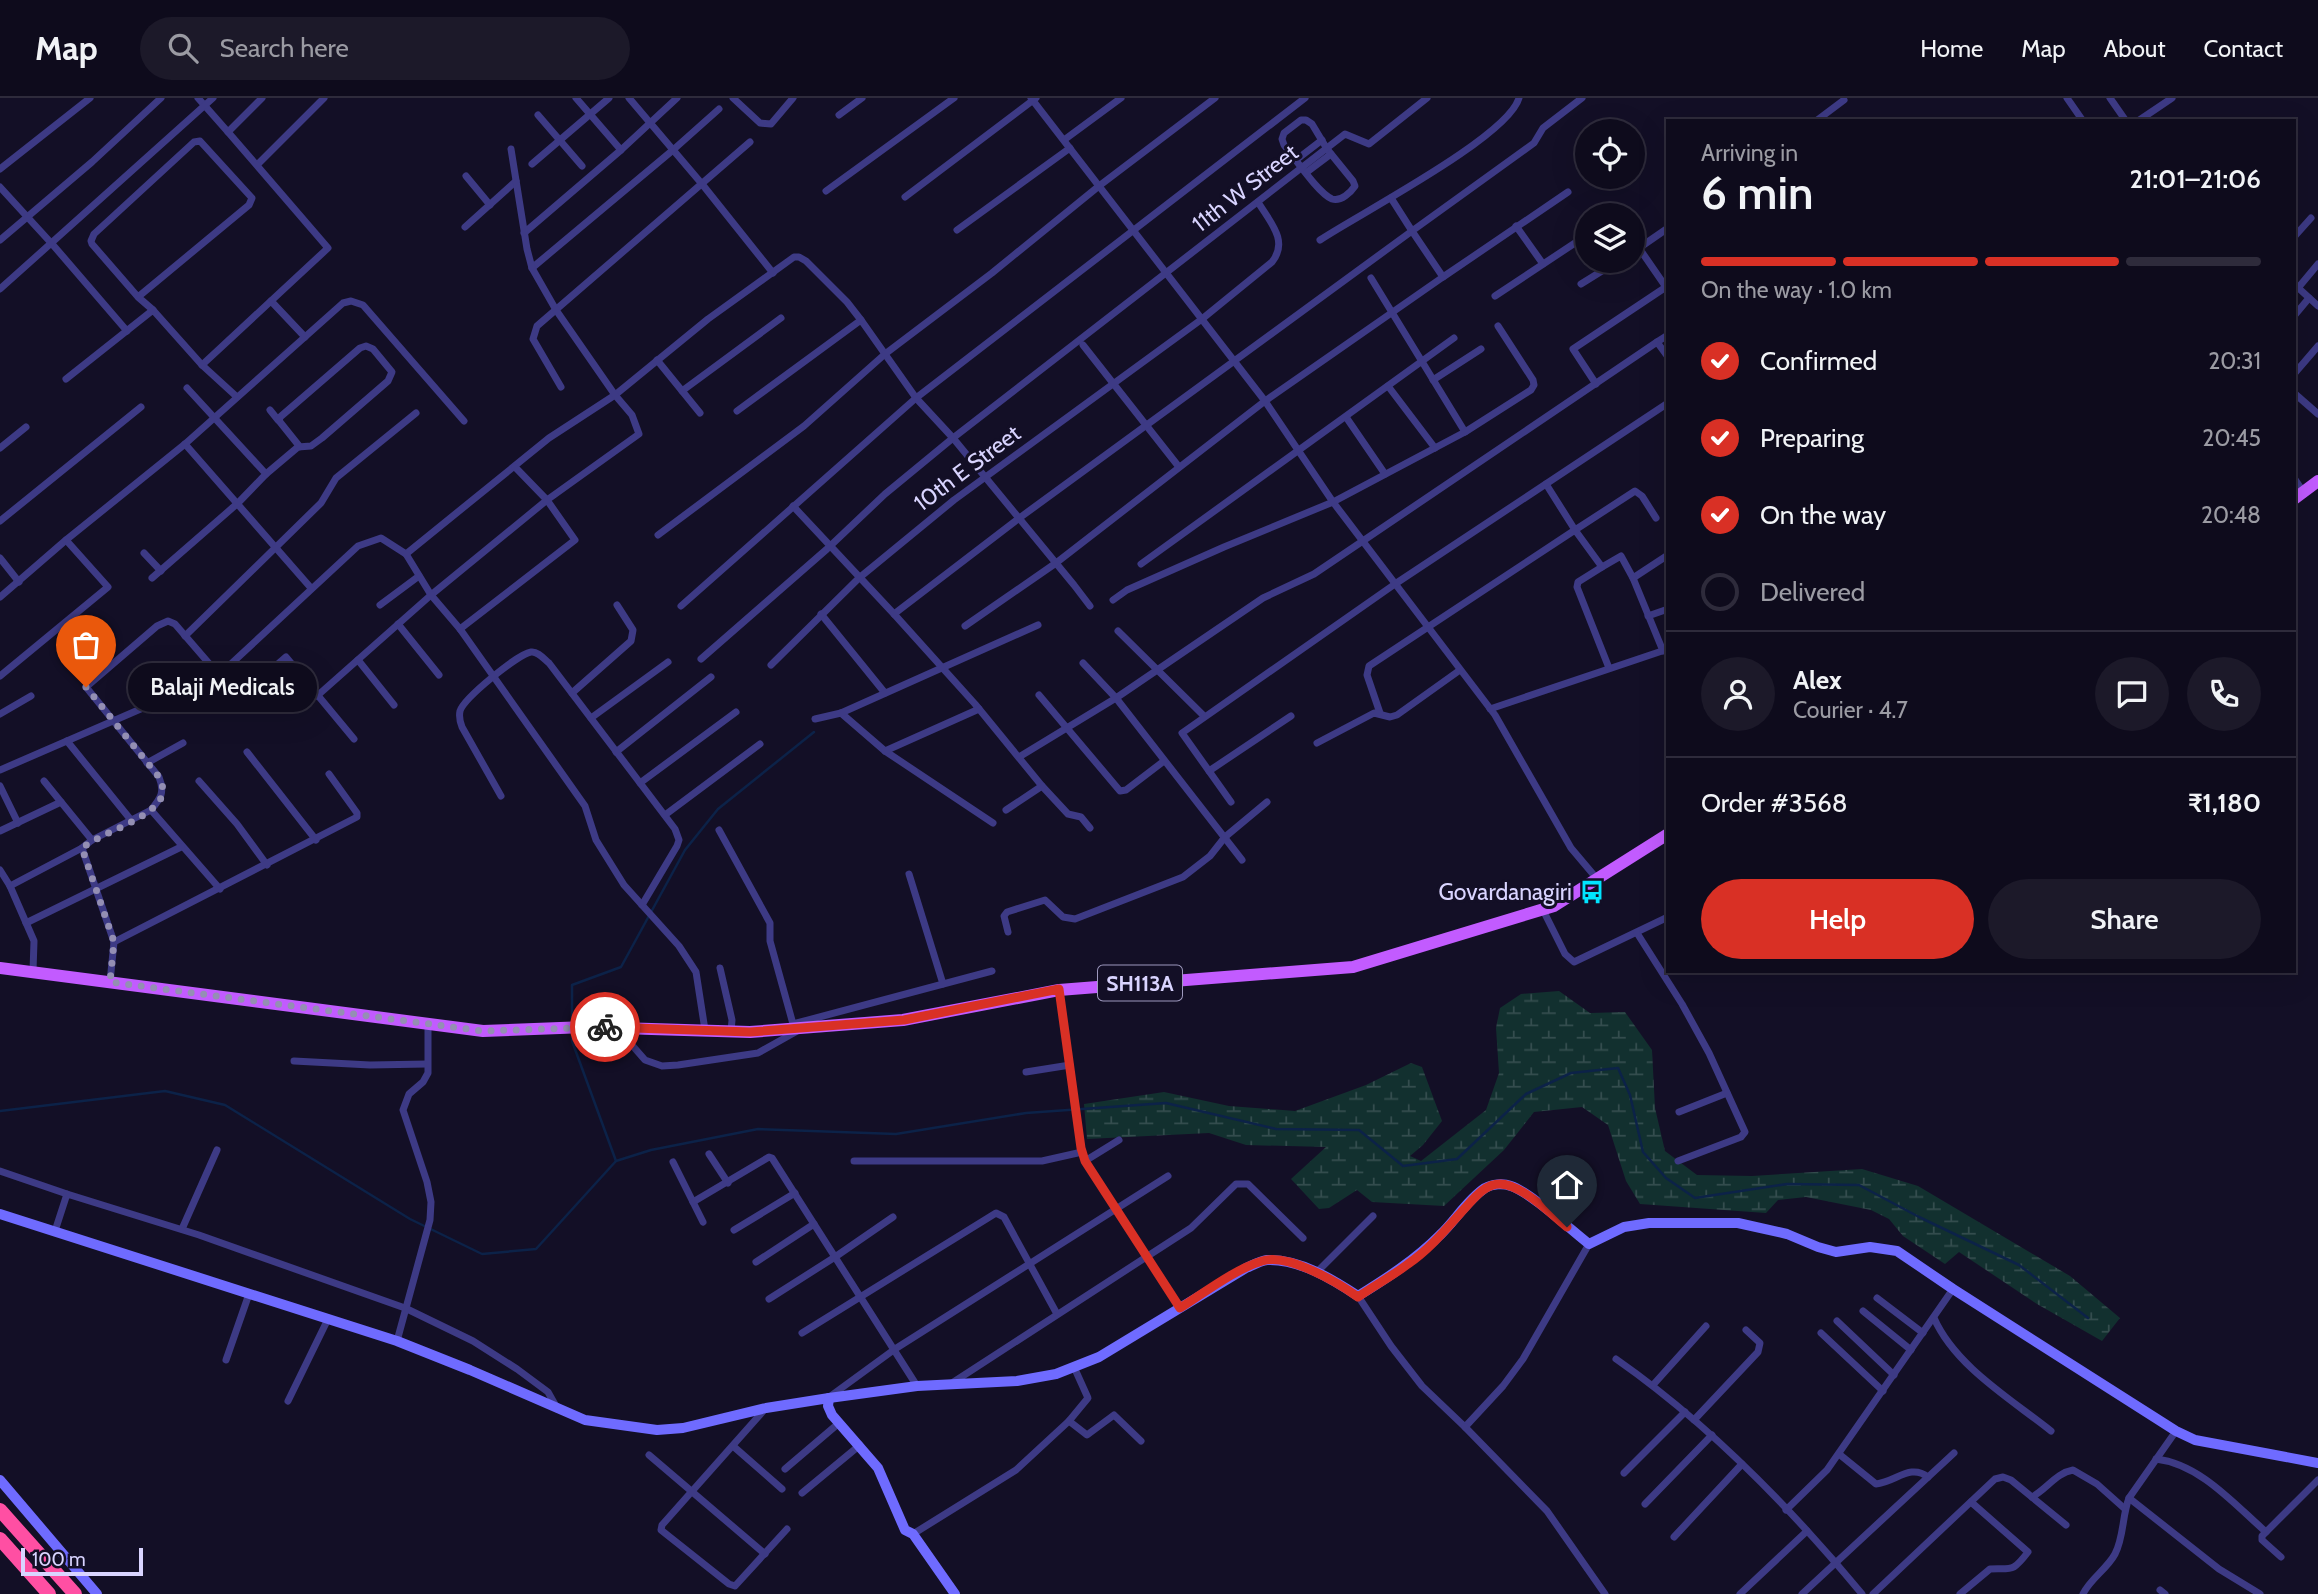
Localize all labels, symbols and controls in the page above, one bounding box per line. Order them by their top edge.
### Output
search box [140,17,630,80]
text: Map [35,28,98,68]
icon: search [164,29,202,67]
text: Search here [220,32,349,64]
text: Home [1920,34,1983,63]
text: Map [2021,34,2066,63]
text: About [2104,34,2166,63]
text: Contact [2204,34,2283,63]
map controls [1575,119,1645,273]
button: locate [1575,119,1645,189]
street label: 11th W Street [1187,138,1304,238]
text: Arriving in [1701,139,1798,167]
text: 21:01–21:06 [2130,163,2261,195]
text: 6 min [1701,165,1814,221]
button: layers [1575,203,1645,273]
text: On the way · 1.0 km [1701,276,1892,304]
icon: check [1701,342,1739,380]
text: Confirmed [1760,345,1877,377]
text: 20:31 [2208,347,2261,375]
street label: 10th E Street [908,419,1026,517]
icon: check [1701,419,1739,457]
text: Preparing [1760,422,1864,454]
text: 20:45 [2202,424,2261,452]
icon: check [1701,496,1739,534]
text: On the way [1760,499,1886,531]
text: 20:48 [2201,501,2261,529]
text: Delivered [1760,576,1865,608]
pin [56,615,116,687]
icon: bag [67,626,105,664]
button: person [1701,657,1775,731]
button: chat [2095,657,2169,731]
button: phone [2187,657,2261,731]
callout: Balaji Medicals [128,662,317,712]
text: Alex [1793,664,1842,696]
text: Balaji Medicals [150,673,295,701]
text: Courier · 4.7 [1793,696,1908,724]
text: Order #3568 [1701,787,1847,819]
text: ₹1,180 [2188,787,2261,819]
place label: Govardanagiri [1438,878,1572,906]
bus stop icon: Govardanagiri [1578,878,1606,906]
button: Help [1701,879,1974,959]
button: Share [1988,879,2261,959]
road number: SH113A [1098,966,1182,1001]
courier [570,992,640,1062]
icon: bike [586,1008,624,1046]
pin [1537,1155,1597,1227]
icon: home [1548,1166,1586,1204]
scale bar [21,1545,144,1577]
text: 100 m [32,1548,86,1571]

